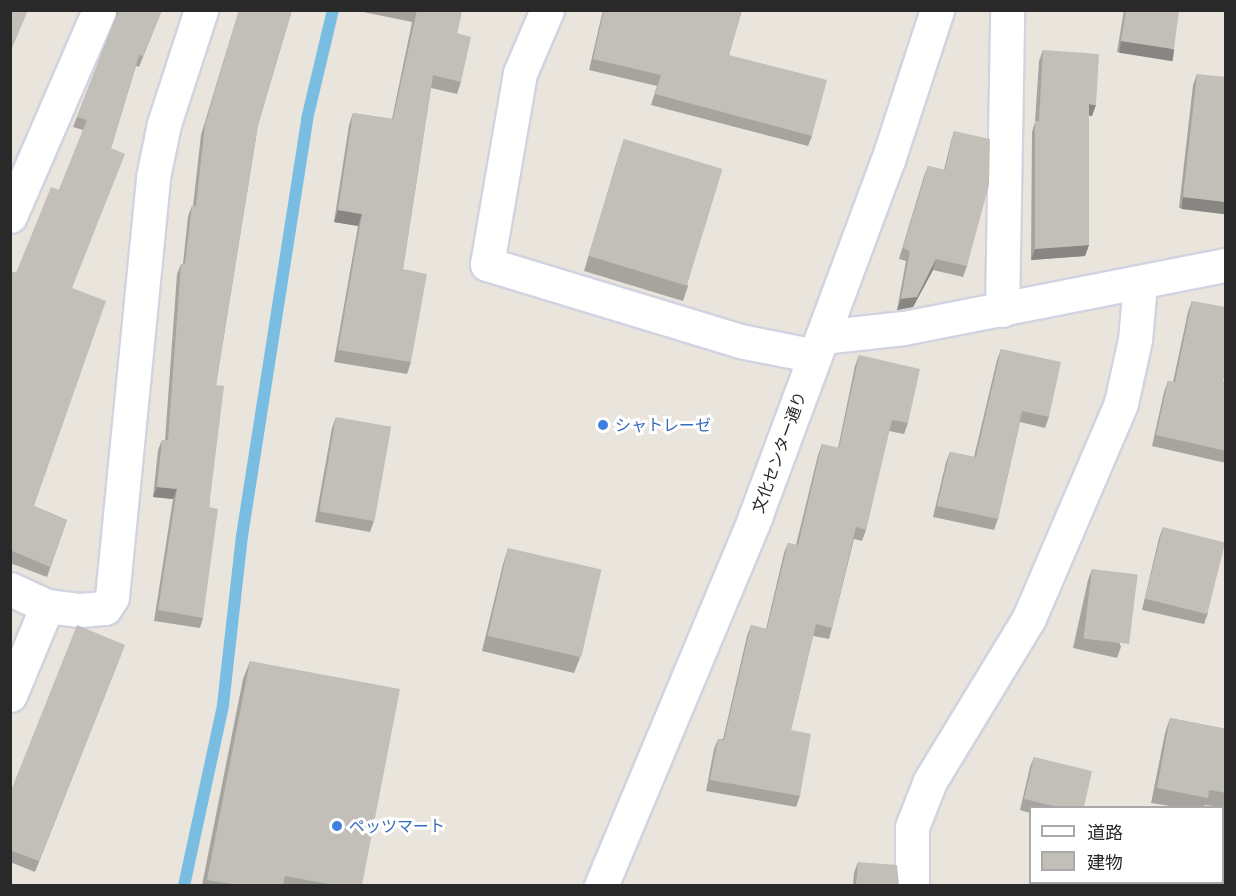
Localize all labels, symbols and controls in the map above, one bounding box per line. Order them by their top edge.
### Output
street label: 文化センター通り [748,389,810,515]
place label: シャトレーゼ [615,415,711,435]
marker: シャトレーゼ [596,418,610,432]
legend [1029,806,1224,884]
place label: ペッツマート [349,816,445,836]
marker: ペッツマート [330,819,344,833]
text: 道路 [1087,821,1123,844]
text: 建物 [1087,851,1123,874]

